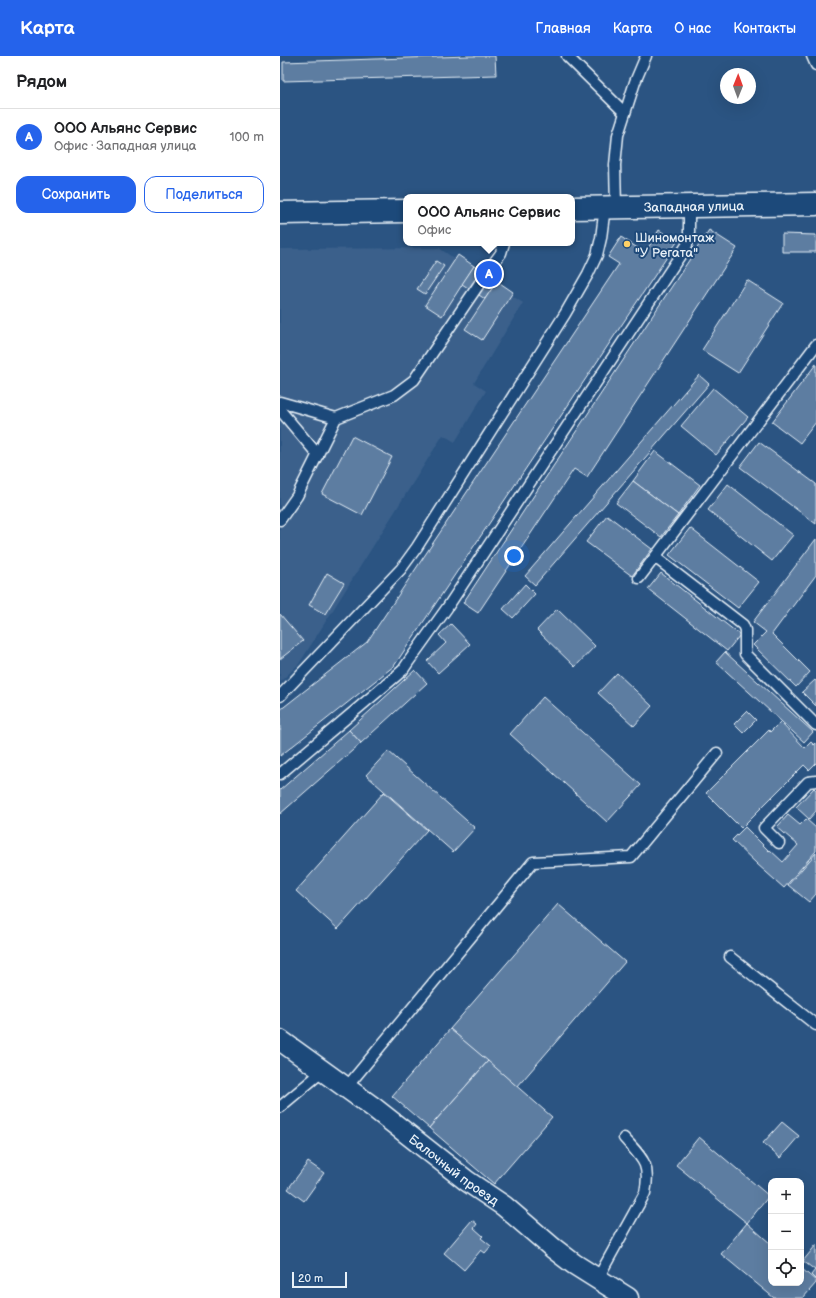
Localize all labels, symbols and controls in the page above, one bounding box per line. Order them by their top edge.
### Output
text: Карта [20,17,74,40]
text: Главная [536,20,591,37]
text: Карта [613,20,652,37]
text: О нас [674,20,711,37]
text: Контакты [733,20,796,37]
north arrow [720,68,756,104]
text: Рядом [16,72,67,92]
text: ООО Альянс Сервис [54,119,197,138]
text: A [25,129,33,145]
text: 100 m [229,129,264,145]
text: Офис · Западная улица [54,138,197,154]
button: Сохранить [16,176,136,213]
button: Поделиться [144,176,264,213]
popup [403,194,575,246]
street label: Западная улица [644,198,745,216]
text: ООО Альянс Сервис [418,203,560,222]
text: Офис [418,222,451,238]
place label: Шиномонтаж "У Регата" [635,230,715,261]
marker: Шиномонтаж "У Регата" [622,239,632,249]
pin: A [476,259,502,289]
your location [504,546,524,566]
street label: Балочный проезд [405,1131,502,1209]
map controls [768,1178,804,1286]
button: + [768,1178,804,1214]
button: − [768,1214,804,1250]
button: locate [768,1250,804,1286]
scale bar [292,1270,347,1289]
text: 20 m [298,1272,323,1285]

